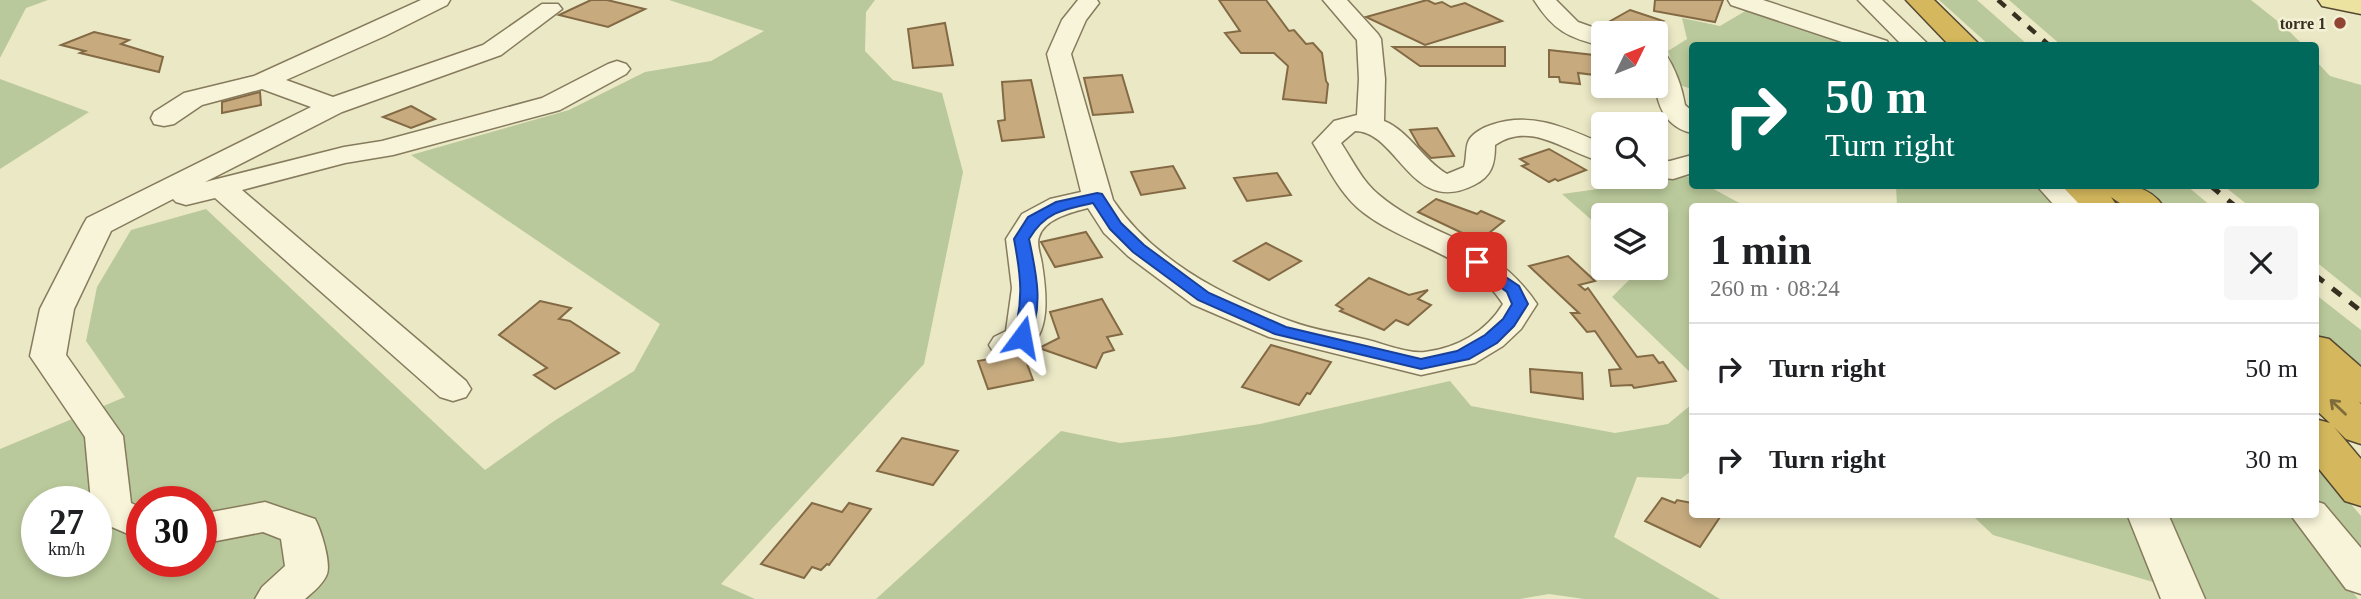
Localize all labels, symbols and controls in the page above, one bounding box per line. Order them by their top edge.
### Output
place label: torre 1 [2280,15,2326,32]
marker: torre 1 [2332,15,2348,31]
north arrow [1591,21,1668,98]
map controls [1591,21,1668,280]
text: 50 m [1825,69,1927,124]
icon: right [1710,70,1801,161]
button: search [1591,112,1668,189]
text: Turn right [1825,127,1955,163]
button: layers [1591,203,1668,280]
button: close [2224,226,2298,300]
text: 1 min [1710,227,1812,273]
pin [1447,232,1507,292]
icon: arrive [1458,243,1496,281]
text: 260 m · 08:24 [1710,276,1840,301]
position arrow [985,300,1059,374]
icon: right [1710,350,1748,388]
text: Turn right [1769,354,1886,383]
text: 50 m [2245,354,2298,383]
one-way arrow [2330,398,2347,415]
icon: right [1710,441,1748,479]
text: Turn right [1769,445,1886,474]
text: 30 m [2245,445,2298,474]
speed limit sign: 30 [126,486,217,577]
text: 27 [49,503,84,542]
text: km/h [48,539,85,559]

